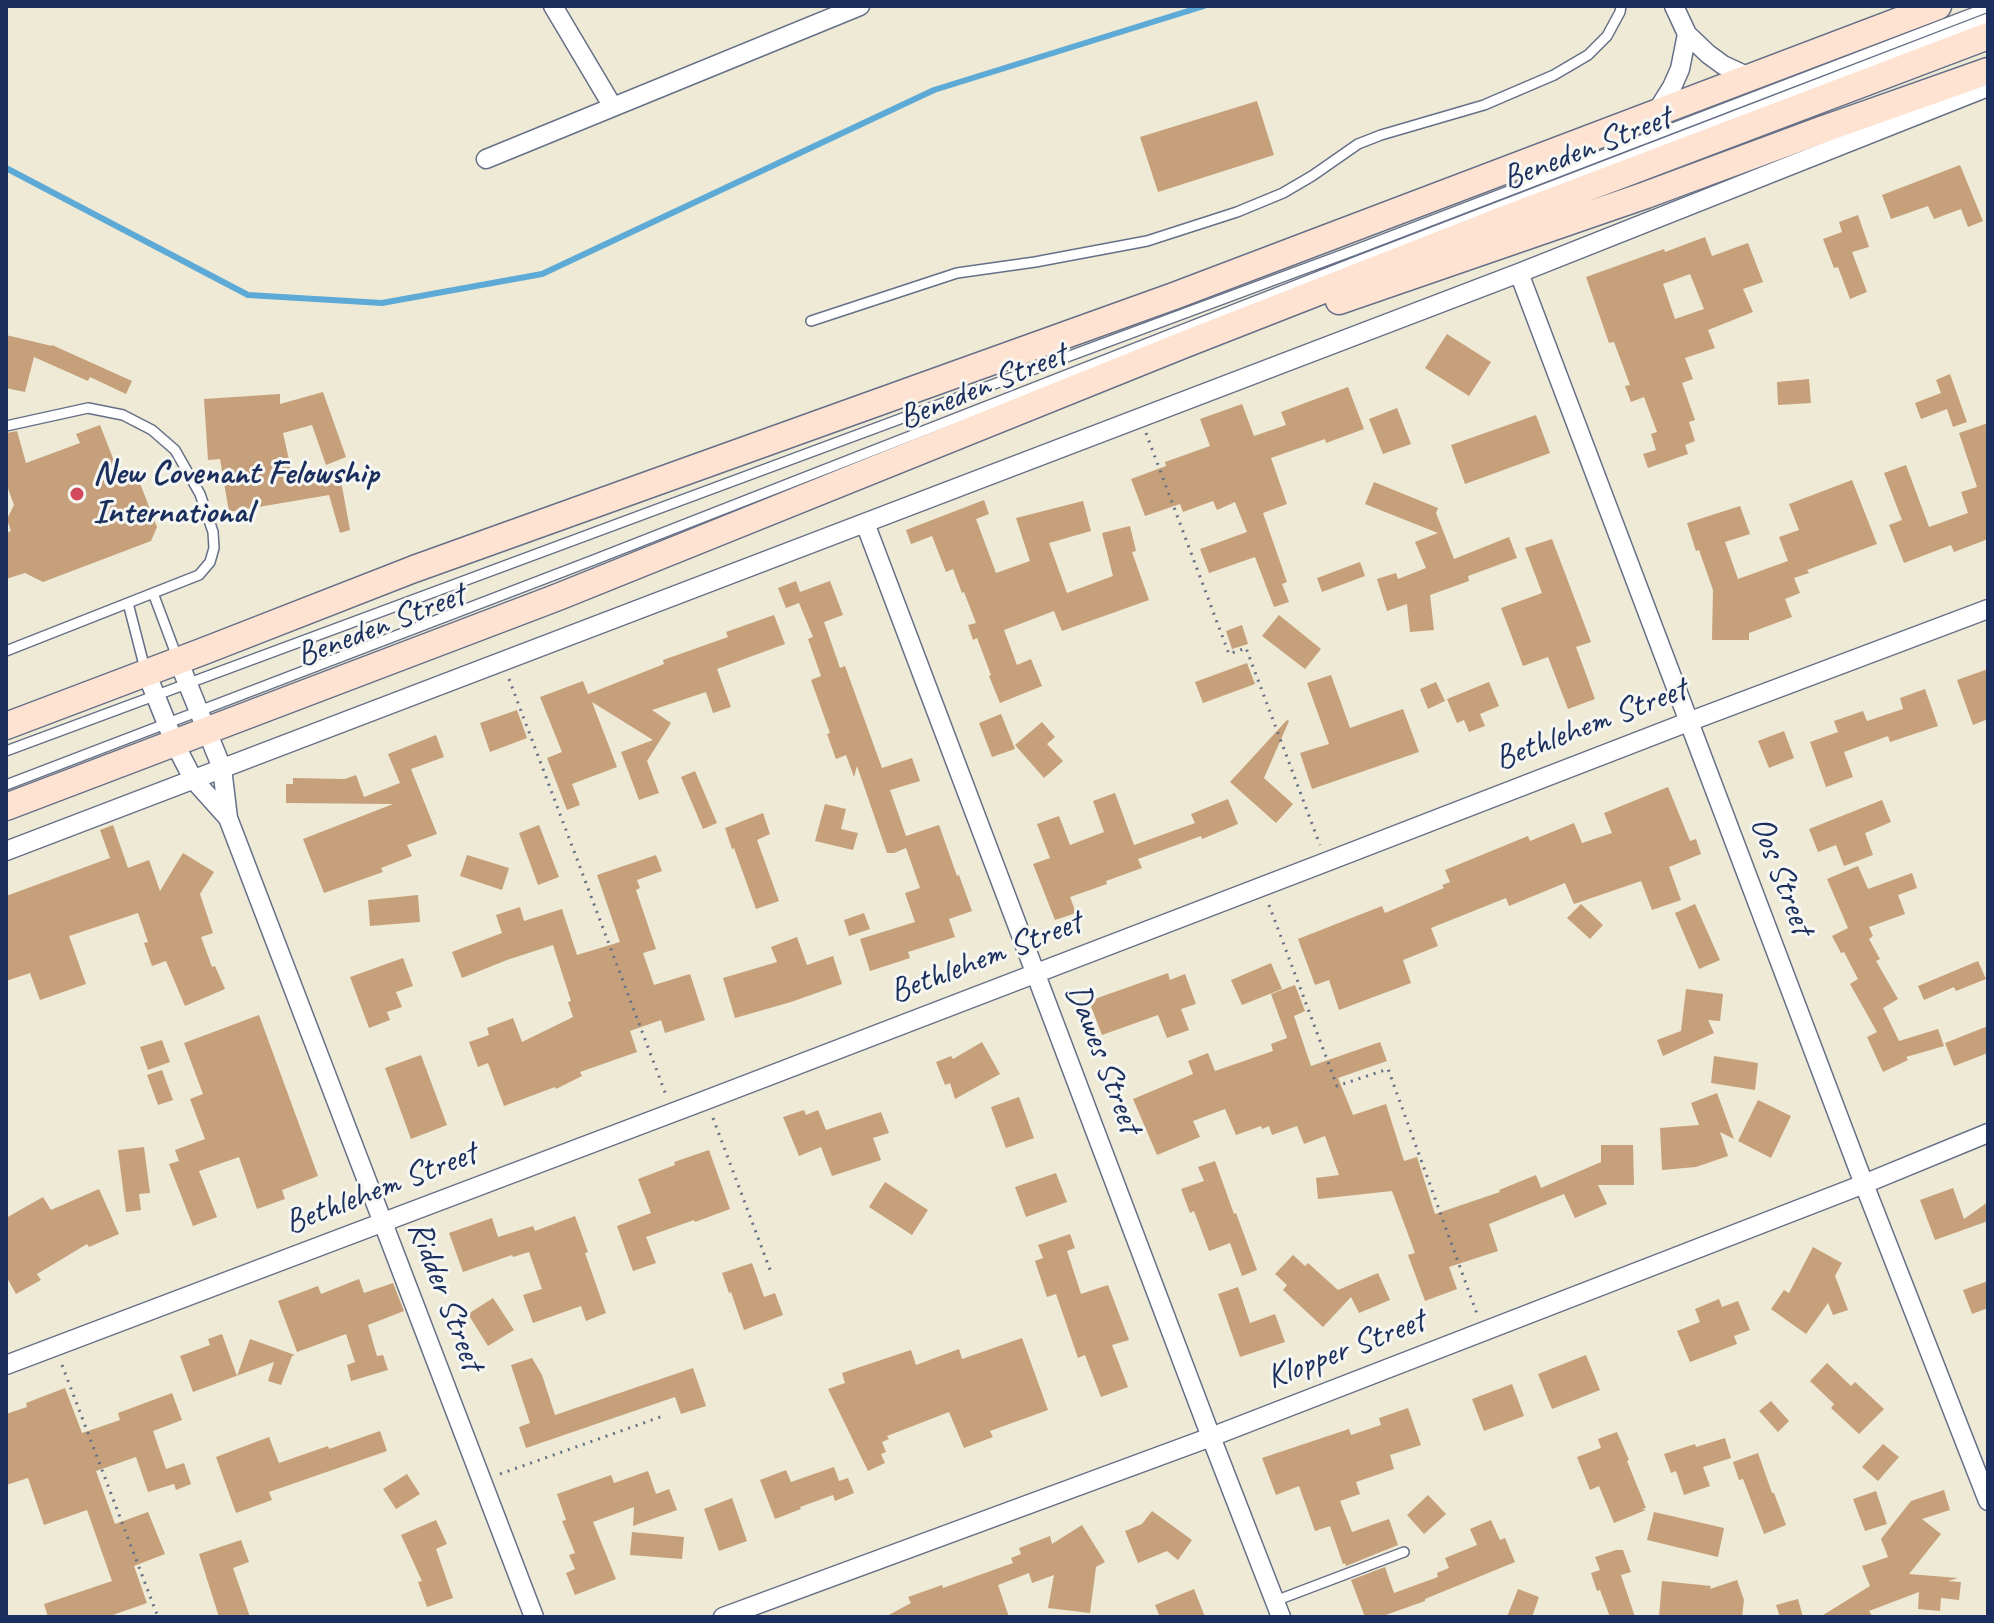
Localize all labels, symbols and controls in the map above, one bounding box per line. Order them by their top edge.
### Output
street label: Beneden Street [1497,98,1677,200]
street label: Beneden Street [893,335,1073,439]
place label: New Covenant Felowship International [93,454,378,534]
marker: New Covenant Felowship International [68,485,86,503]
street label: Beneden Street [291,575,471,677]
street label: Bethlehem Street [1489,670,1693,780]
street label: Oos Street [1740,811,1822,941]
street label: Bethlehem Street [884,903,1088,1013]
street label: Dawes Street [1056,979,1150,1139]
street label: Bethlehem Street [279,1134,483,1244]
street label: Ridder Street [398,1215,492,1377]
street label: Klopper Street [1261,1301,1431,1399]

